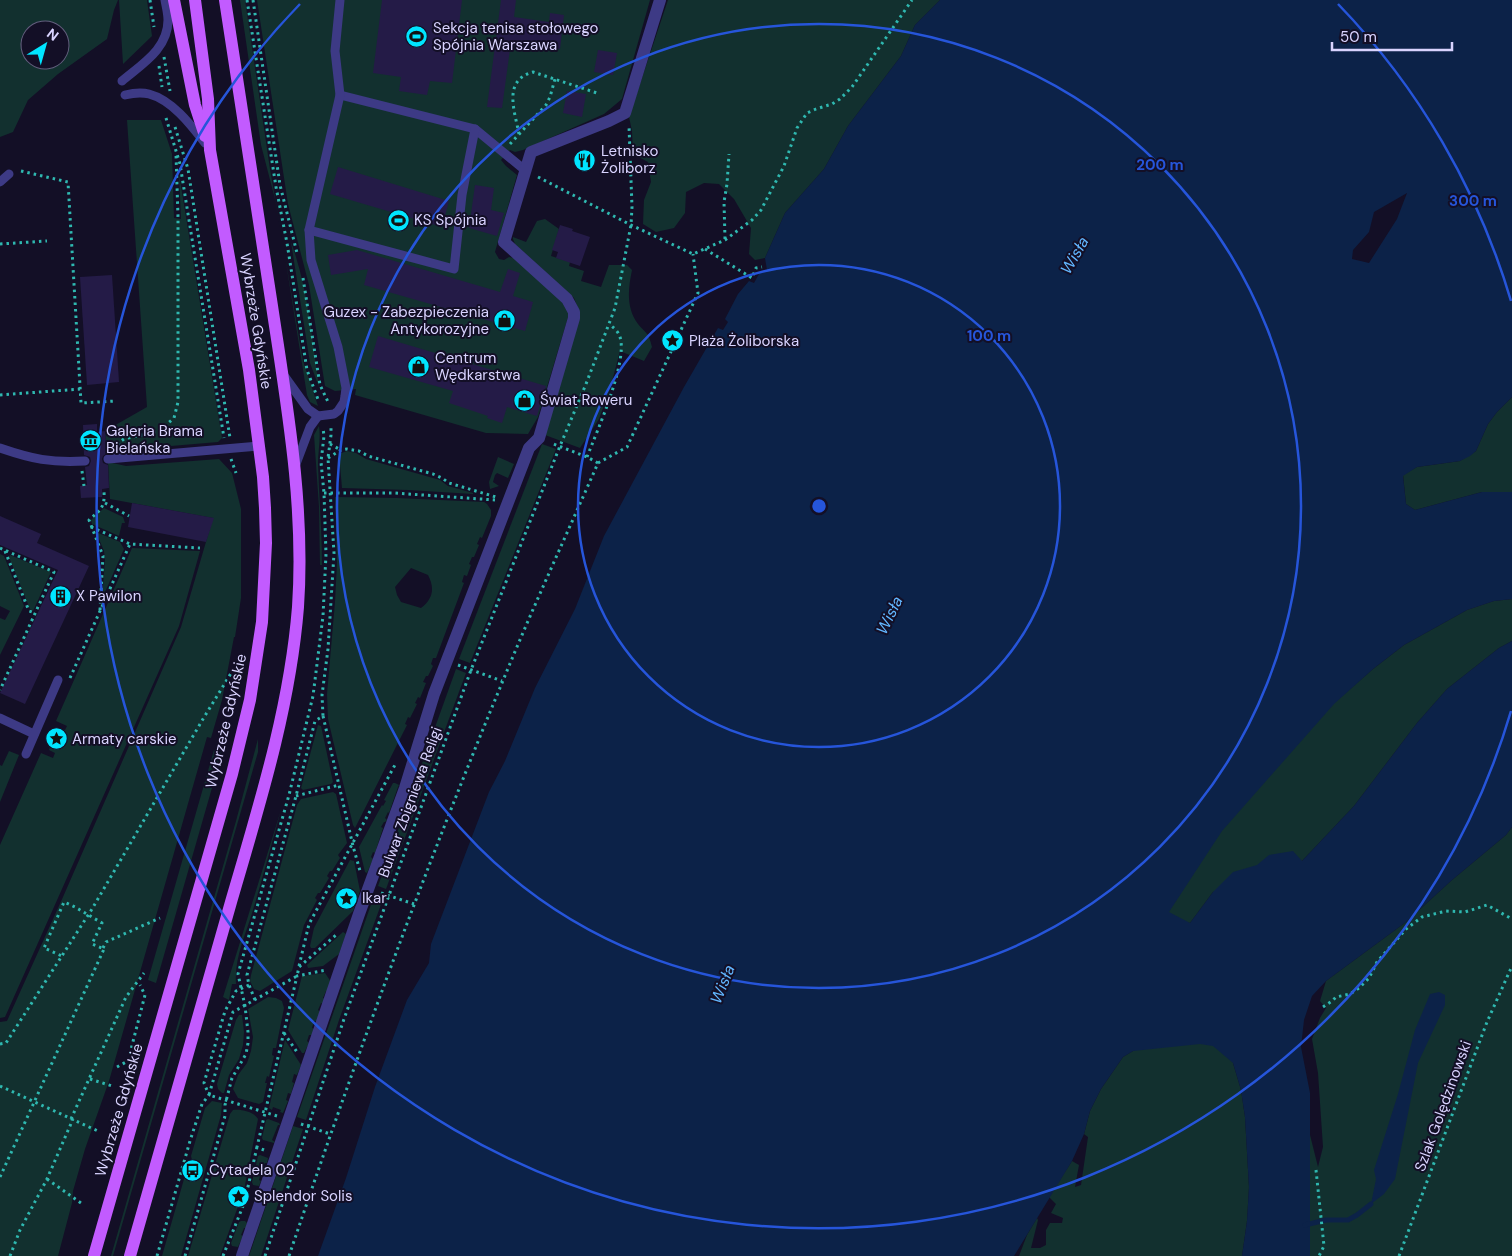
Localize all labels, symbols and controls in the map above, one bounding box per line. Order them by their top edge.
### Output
place label: Sekcja tenisa stołowego Spójnia Warszawa [433,18,599,55]
north arrow [20,20,70,70]
scale bar [1332,20,1452,52]
text: N [43,24,62,45]
sports icon: Sekcja tenisa stołowego Spójnia Warszawa [405,25,429,49]
text: 50 m [1340,27,1377,47]
place label: Letnisko Żoliborz [601,141,658,178]
restaurant icon: Letnisko Żoliborz [573,148,597,172]
text: 200 m [1136,155,1184,175]
text: 300 m [1449,191,1497,211]
sports icon: KS Spójnia [386,208,410,232]
place label: KS Spójnia [414,210,486,230]
water label: Wisła [1055,232,1094,278]
street label: Wybrzeże Gdyńskie [235,252,277,390]
place label: Guzex - Zabezpieczenia Antykorozyjne [324,302,489,339]
shop icon: Guzex - Zabezpieczenia Antykorozyjne [493,309,517,333]
text: 100 m [967,326,1011,346]
place icon: Plaża Żoliborska [661,329,685,353]
place label: Plaża Żoliborska [689,331,799,351]
place label: Centrum Wędkarstwa [435,348,520,385]
shop icon: Centrum Wędkarstwa [407,355,431,379]
shop icon: Świat Roweru [512,388,536,412]
place label: Świat Roweru [540,390,632,410]
place label: Galeria Brama Bielańska [106,421,203,458]
museum icon: Galeria Brama Bielańska [78,428,102,452]
centre of rings [810,497,828,515]
building icon: X Pawilon [48,584,72,608]
place label: X Pawilon [76,586,141,606]
water label: Wisła [871,592,908,638]
street label: Wybrzeże Gdyńskie [201,652,251,790]
street label: Bulwar Zbigniewa Religi [373,724,447,880]
place icon: Armaty carskie [44,727,68,751]
place label: Armaty carskie [72,729,177,749]
place icon: Ikar [334,886,358,910]
place label: Ikar [362,888,387,908]
water label: Wisła [705,961,740,1007]
street label: Szlak Golędzinowski [1410,1038,1476,1174]
street label: Wybrzeże Gdyńskie [90,1041,148,1179]
bus stop icon: Cytadela 02 [181,1158,205,1182]
place label: Cytadela 02 [209,1160,294,1180]
place icon: Splendor Solis [226,1184,250,1208]
place label: Splendor Solis [254,1186,352,1206]

